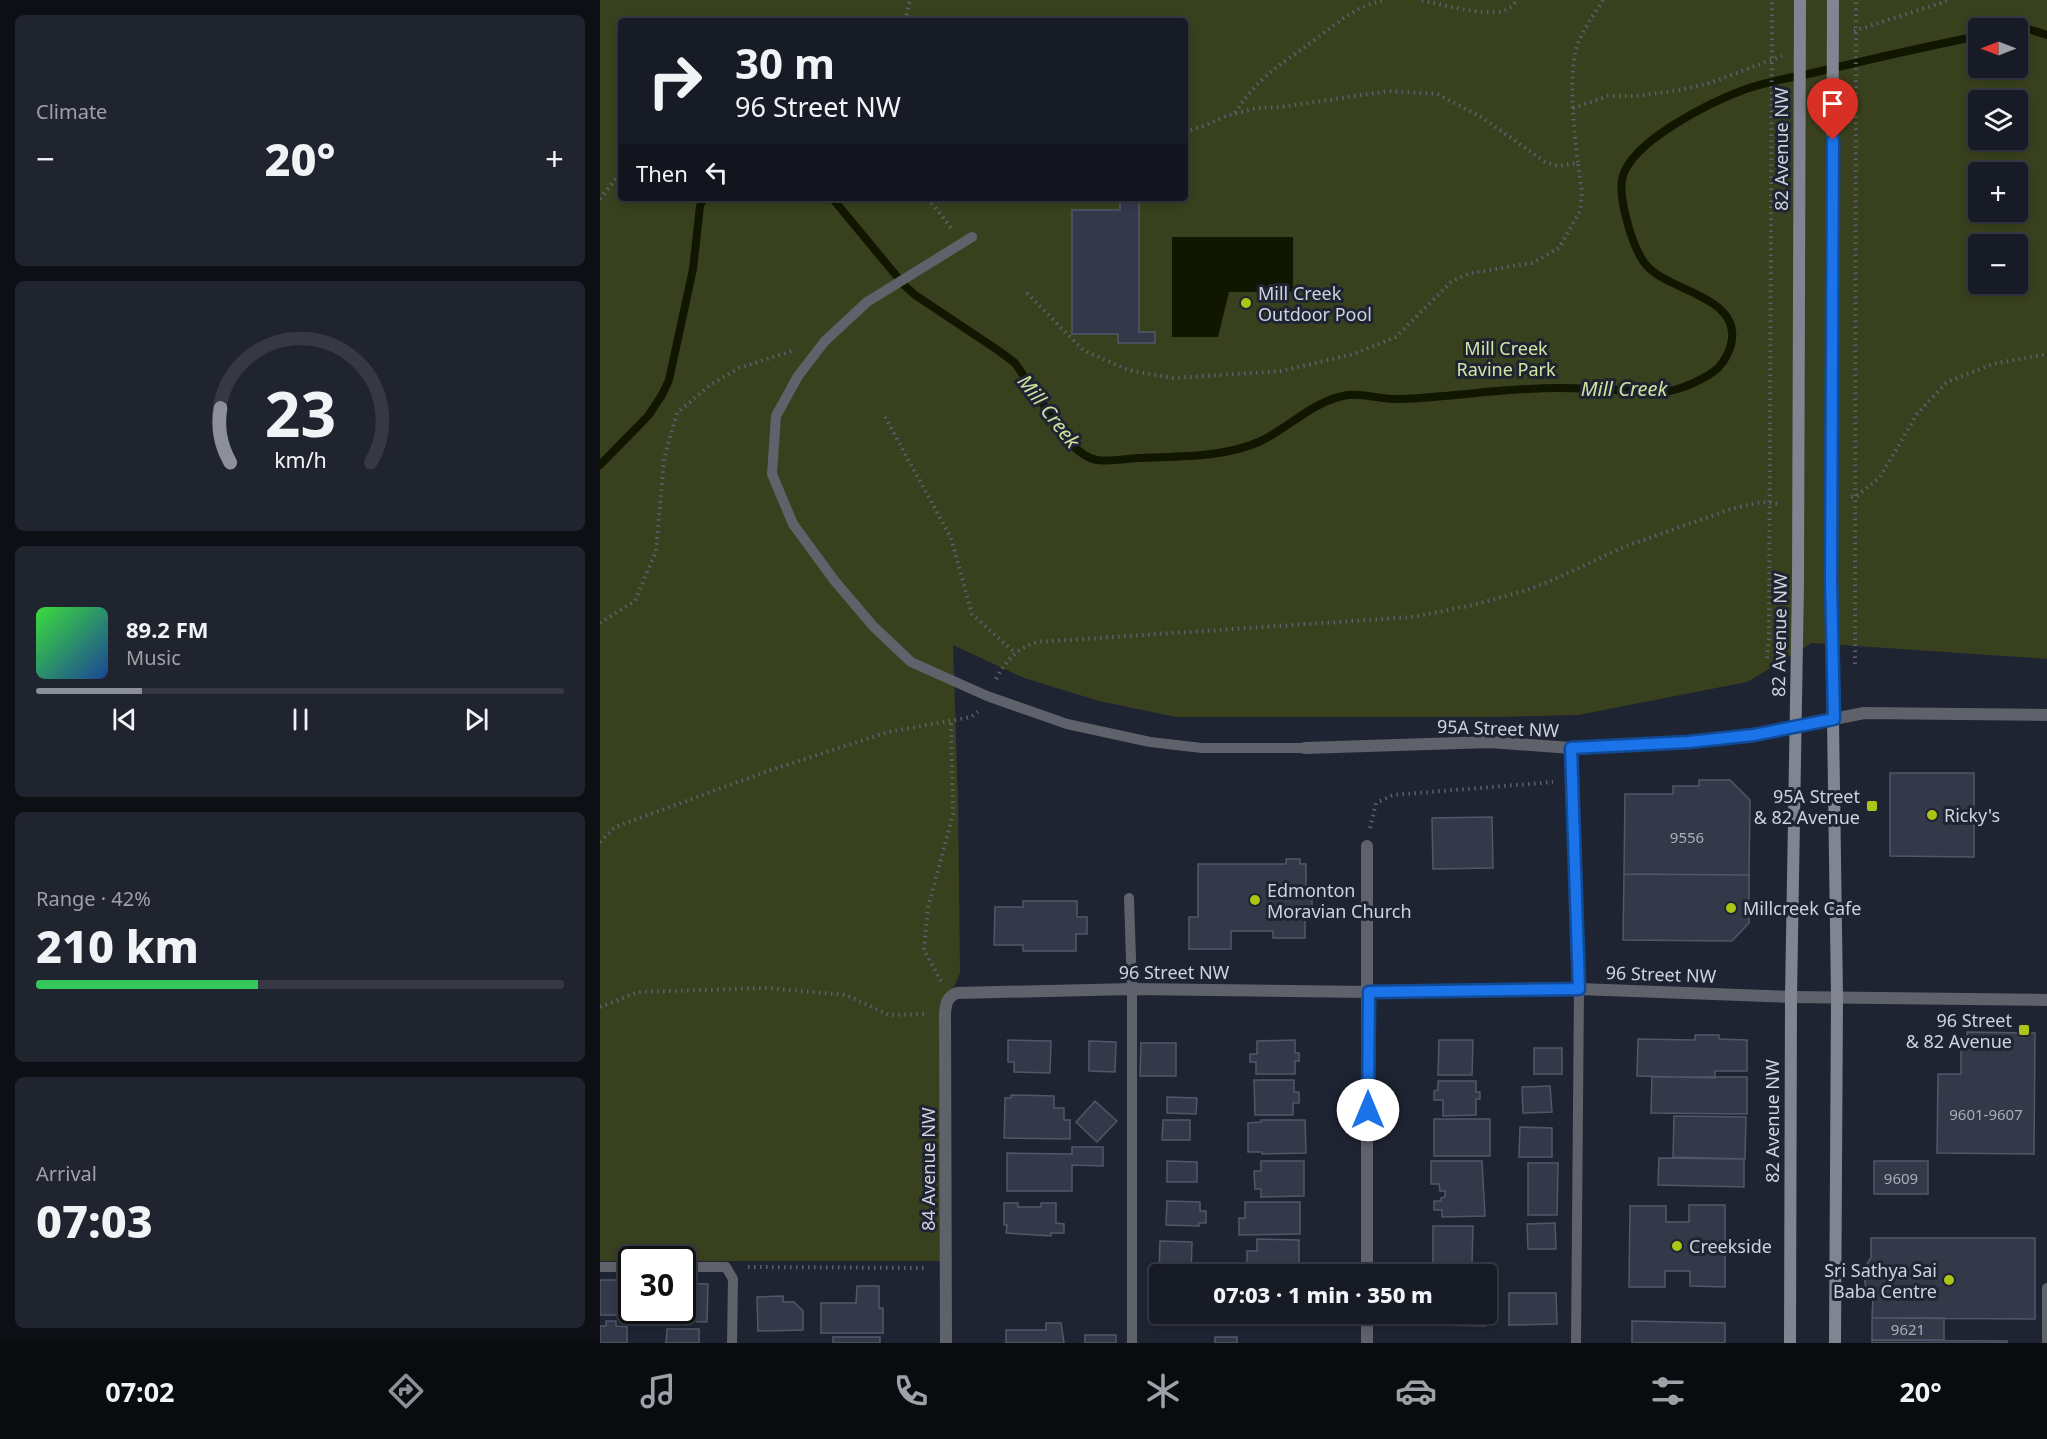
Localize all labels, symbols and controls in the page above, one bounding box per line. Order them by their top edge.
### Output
north arrow [1968,18,2028,78]
map controls [1968,18,2028,294]
text: 30 m [735,34,835,91]
icon: right [636,42,714,120]
pin [1807,78,1858,140]
street label: 82 Avenue NW [1769,87,1793,211]
icon: arrive [1816,87,1849,120]
text: 96 Street NW [735,88,901,125]
button: layers [1968,90,2028,150]
text: Climate [36,98,107,125]
text: 20° [264,128,336,189]
text: − [36,136,55,181]
text: + [545,136,564,181]
icon: left [700,156,733,189]
text: Then [636,158,688,188]
button: + [1968,162,2028,222]
button: − [1968,234,2028,294]
place label: Mill Creek Outdoor Pool [1258,281,1372,326]
marker: Mill Creek Outdoor Pool [1239,296,1253,310]
park label: Mill Creek Ravine Park [1456,336,1556,381]
water label: Mill Creek [1012,369,1087,454]
text: 23 [264,370,336,455]
water label: Mill Creek [1581,375,1668,402]
text: km/h [274,445,326,474]
street label: 82 Avenue NW [1766,573,1792,697]
text: 89.2 FM [126,614,208,644]
text: Music [126,644,181,671]
icon: previous [108,703,141,736]
icon: pause [284,703,317,736]
icon: next [460,703,493,736]
street label: 95A Street NW [1437,714,1560,742]
place label: 95A Street & 82 Avenue [1754,784,1861,829]
marker: 95A Street & 82 Avenue [1865,799,1879,813]
place label: Ricky's [1944,803,2000,827]
marker: Ricky's [1925,808,1939,822]
house number: 9556 [1670,827,1704,847]
place label: Edmonton Moravian Church [1267,878,1412,923]
text: Range · 42% [36,885,151,912]
marker: Edmonton Moravian Church [1248,893,1262,907]
place label: Millcreek Cafe [1743,896,1861,920]
marker: Millcreek Cafe [1724,901,1738,915]
text: 210 km [36,915,199,976]
street label: 96 Street NW [1119,960,1230,984]
street label: 96 Street NW [1605,960,1717,988]
place label: 96 Street & 82 Avenue [1906,1008,2012,1053]
marker: 96 Street & 82 Avenue [2017,1023,2031,1037]
street label: 82 Avenue NW [1760,1059,1784,1183]
position arrow [1336,1078,1400,1142]
house number: 9601-9607 [1949,1104,2023,1124]
street label: 84 Avenue NW [916,1107,940,1231]
text: Arrival [36,1160,97,1187]
house number: 9609 [1884,1168,1918,1188]
text: 07:03 [36,1190,153,1251]
place label: Creekside [1689,1234,1772,1258]
marker: Creekside [1670,1239,1684,1253]
speed limit sign: 30 [618,1246,696,1324]
place label: Sri Sathya Sai Baba Centre [1824,1258,1937,1303]
marker: Sri Sathya Sai Baba Centre [1942,1273,1956,1287]
text: 07:03 · 1 min · 350 m [1213,1279,1433,1309]
house number: 9621 [1891,1319,1925,1339]
icon: directions [385,1370,427,1412]
icon: music [637,1370,679,1412]
icon: phone [890,1370,932,1412]
icon: climate [1142,1370,1184,1412]
icon: car [1395,1370,1437,1412]
icon: filters [1647,1370,1689,1412]
text: 07:02 [105,1373,175,1410]
text: 20° [1899,1373,1942,1410]

